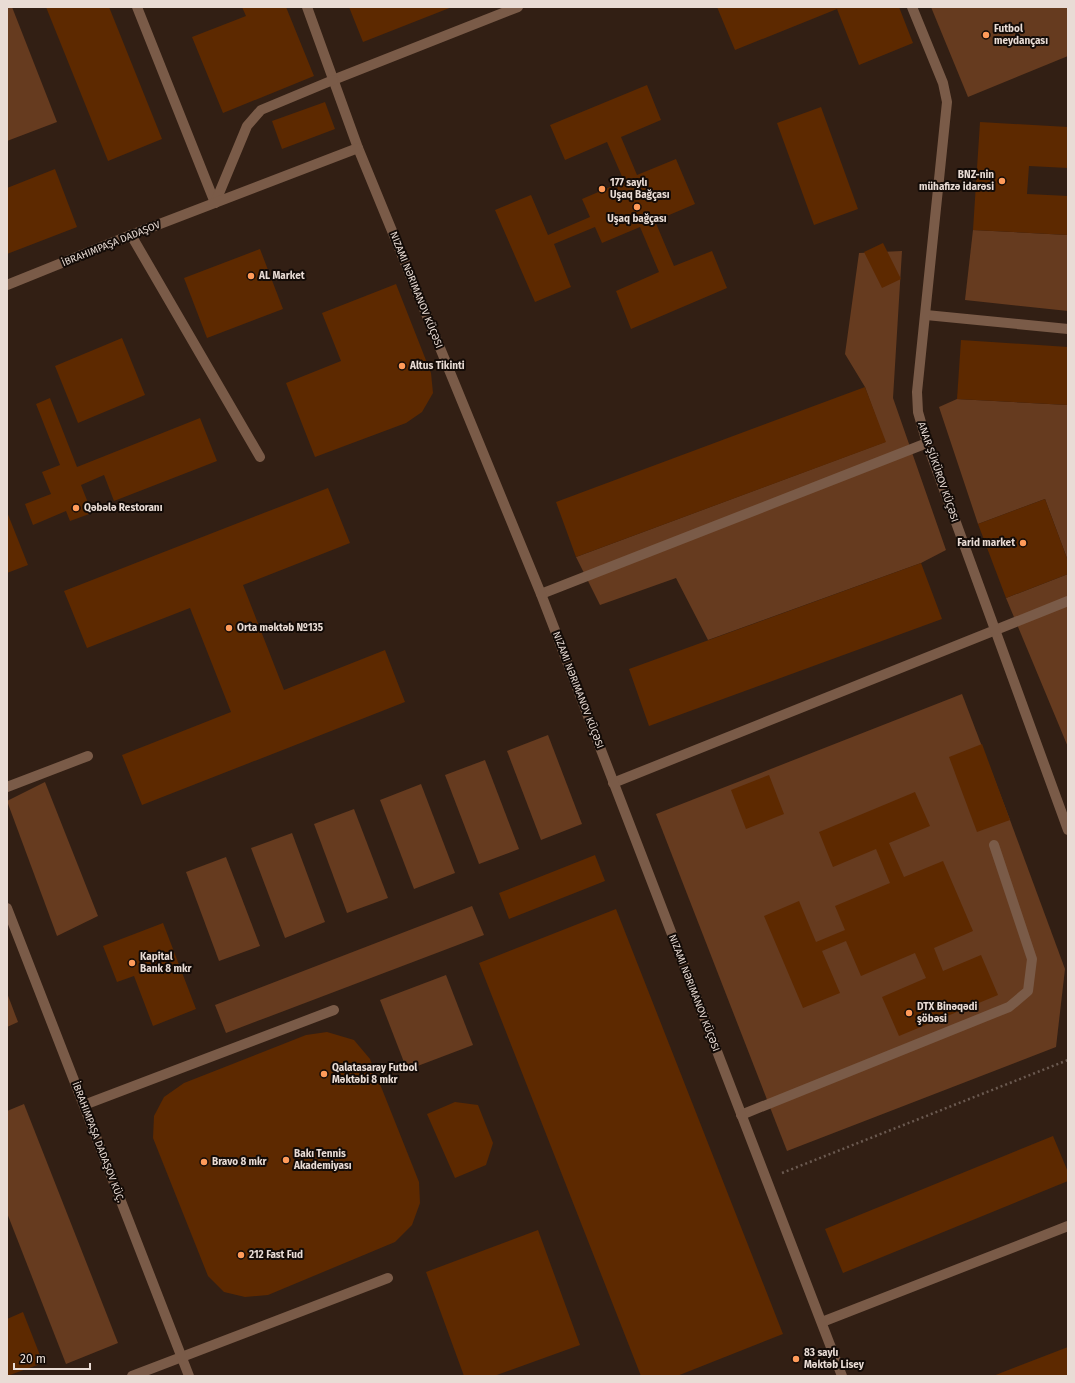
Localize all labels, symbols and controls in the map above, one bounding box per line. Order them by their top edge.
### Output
place label: Futbol meydançası [994,23,1048,47]
marker: Futbol meydançası [981,30,991,40]
place label: BNZ-nin mühafizə idarəsi [919,169,994,193]
marker: BNZ-nin mühafizə idarəsi [997,176,1007,186]
place label: 177 saylı Uşaq Bağçası [610,177,670,201]
marker: 177 saylı Uşaq Bağçası [597,184,607,194]
marker: Uşaq bağçası [632,202,642,212]
place label: Uşaq bağçası [607,213,667,225]
street label: İBRAHIMPAŞA DADAŞOV [59,217,162,269]
street label: NIZAMI NƏRIMANOV KÜÇƏSI [387,229,447,350]
place label: AL Market [258,270,305,282]
marker: AL Market [246,271,256,281]
place label: Altus Tikinti [409,360,465,372]
marker: Altus Tikinti [397,361,407,371]
street label: ANAR ŞÜKÜROV KÜÇƏSI [915,420,963,524]
place label: Qəbələ Restoranı [84,502,163,514]
marker: Qəbələ Restoranı [71,503,81,513]
place label: Farid market [957,537,1015,549]
marker: Farid market [1018,538,1028,548]
place label: Orta məktəb №135 [237,622,324,634]
marker: Orta məktəb №135 [224,623,234,633]
street label: NIZAMI NƏRIMANOV KÜÇƏSI [550,629,608,750]
street label: NIZAMI NƏRIMANOV KÜÇƏSI [666,932,724,1053]
place label: Kapital Bank 8 mkr [140,951,192,975]
marker: Kapital Bank 8 mkr [127,958,137,968]
place label: DTX Binəqədi şöbəsi [917,1001,978,1025]
marker: DTX Binəqədi şöbəsi [904,1008,914,1018]
place label: Qalatasaray Futbol Məktəbi 8 mkr [332,1062,417,1086]
marker: Qalatasaray Futbol Məktəbi 8 mkr [319,1069,329,1079]
street label: İBRAHIMPAŞA DADAŞOV KÜÇ. [69,1079,128,1204]
place label: Bakı Tennis Akademiyası [293,1148,352,1172]
marker: Bakı Tennis Akademiyası [281,1155,291,1165]
place label: Bravo 8 mkr [212,1156,268,1168]
marker: Bravo 8 mkr [199,1157,209,1167]
place label: 212 Fast Fud [249,1249,303,1261]
marker: 212 Fast Fud [236,1250,246,1260]
scale bar [14,1345,90,1371]
place label: 83 saylı Məktəb Lisey [804,1347,865,1371]
text: 20 m [20,1352,46,1366]
marker: 83 saylı Məktəb Lisey [791,1354,801,1364]

